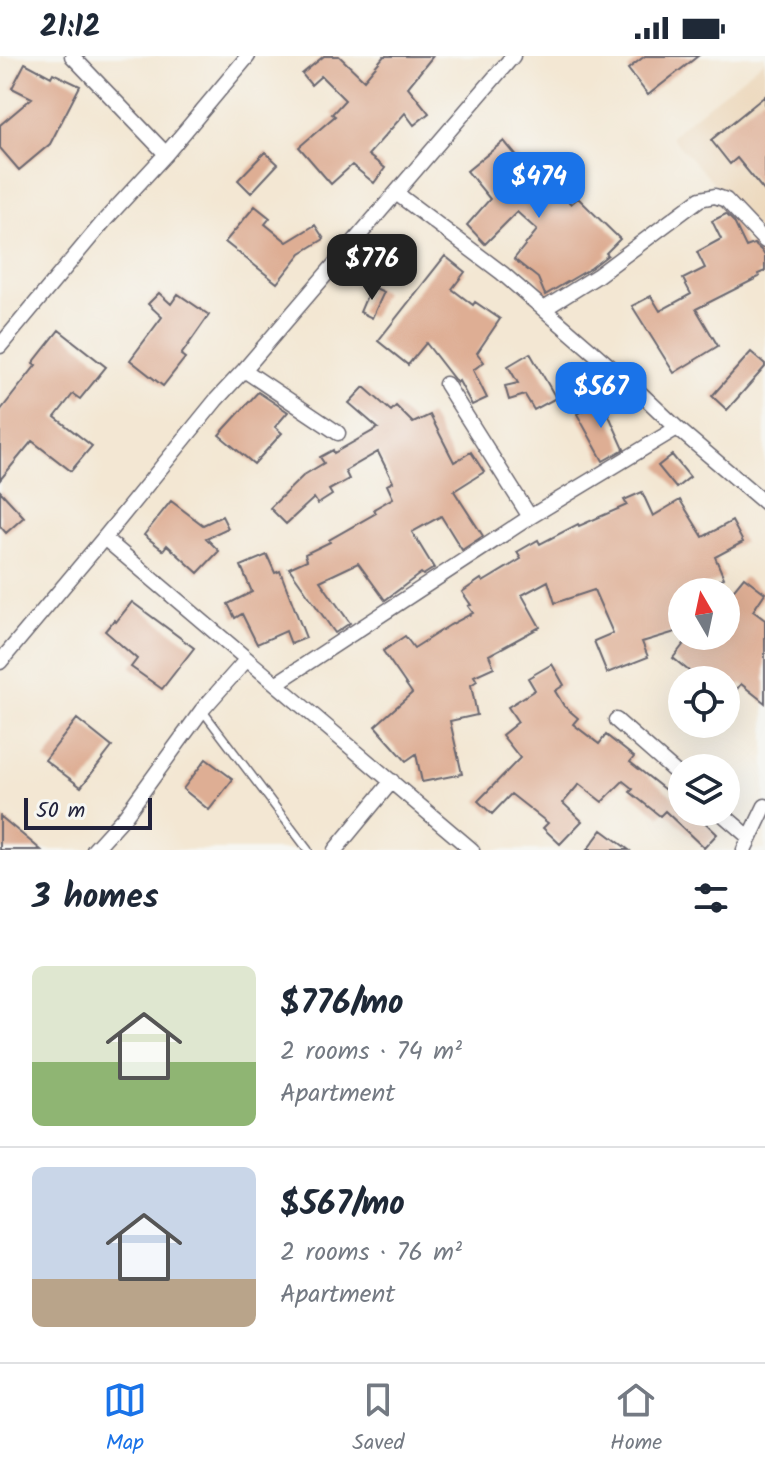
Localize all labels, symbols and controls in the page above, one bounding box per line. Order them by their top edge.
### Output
text: 21:12 [40,4,100,52]
pin: $474 [492,152,586,220]
text: $474 [511,157,567,199]
pin: $776 [325,234,419,302]
text: $776 [345,239,399,281]
pin: $567 [554,362,648,430]
text: $567 [574,367,628,409]
north arrow [668,578,740,650]
map controls [668,578,740,826]
button: locate [668,666,740,738]
button: layers [668,754,740,826]
scale bar [24,794,152,830]
text: 50 m [36,794,85,829]
text: 3 homes [32,871,159,925]
icon: filters [689,876,733,920]
text: $776/mo [280,977,404,1031]
icon: home [96,998,192,1094]
text: 2 rooms · 74 m² [280,1031,462,1073]
text: Apartment [280,1073,395,1115]
text: $567/mo [280,1178,405,1232]
icon: home [96,1199,192,1295]
text: 2 rooms · 76 m² [280,1232,462,1274]
text: Apartment [280,1274,395,1316]
tab: Map [103,1378,147,1461]
tab: Saved [352,1378,405,1461]
tab: Home [610,1378,662,1461]

